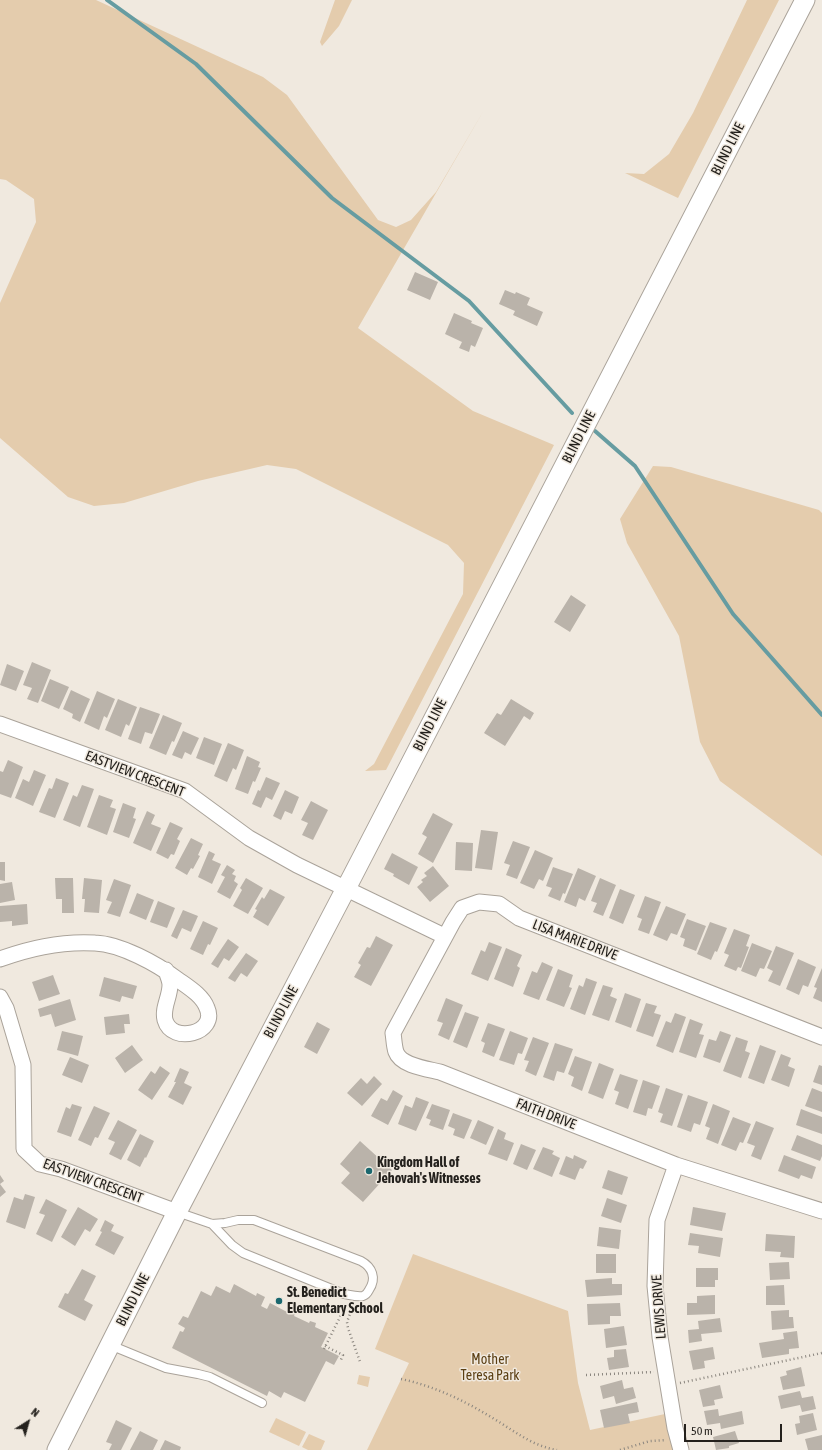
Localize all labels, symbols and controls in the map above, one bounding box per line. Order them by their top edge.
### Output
street label: BLIND LINE [708,120,748,178]
street label: BLIND LINE [559,408,599,466]
street label: BLIND LINE [410,696,450,754]
street label: EASTVIEW CRESCENT [83,747,187,801]
street label: LISA MARIE DRIVE [530,916,620,964]
street label: BLIND LINE [260,983,302,1041]
street label: FAITH DRIVE [513,1095,579,1133]
street label: EASTVIEW CRESCENT [41,1155,145,1207]
place label: Kingdom Hall of Jehovah's Witnesses [377,1155,481,1188]
marker: Kingdom Hall of Jehovah's Witnesses [364,1166,374,1176]
street label: BLIND LINE [113,1271,153,1329]
street label: LEWIS DRIVE [648,1274,670,1340]
place label: St. Benedict Elementary School [287,1285,383,1318]
marker: St. Benedict Elementary School [274,1296,284,1306]
park label: Mother Teresa Park [461,1352,519,1384]
north arrow [8,1402,48,1442]
text: N [29,1406,41,1419]
scale bar [686,1416,784,1442]
text: 50 m [691,1424,713,1438]

